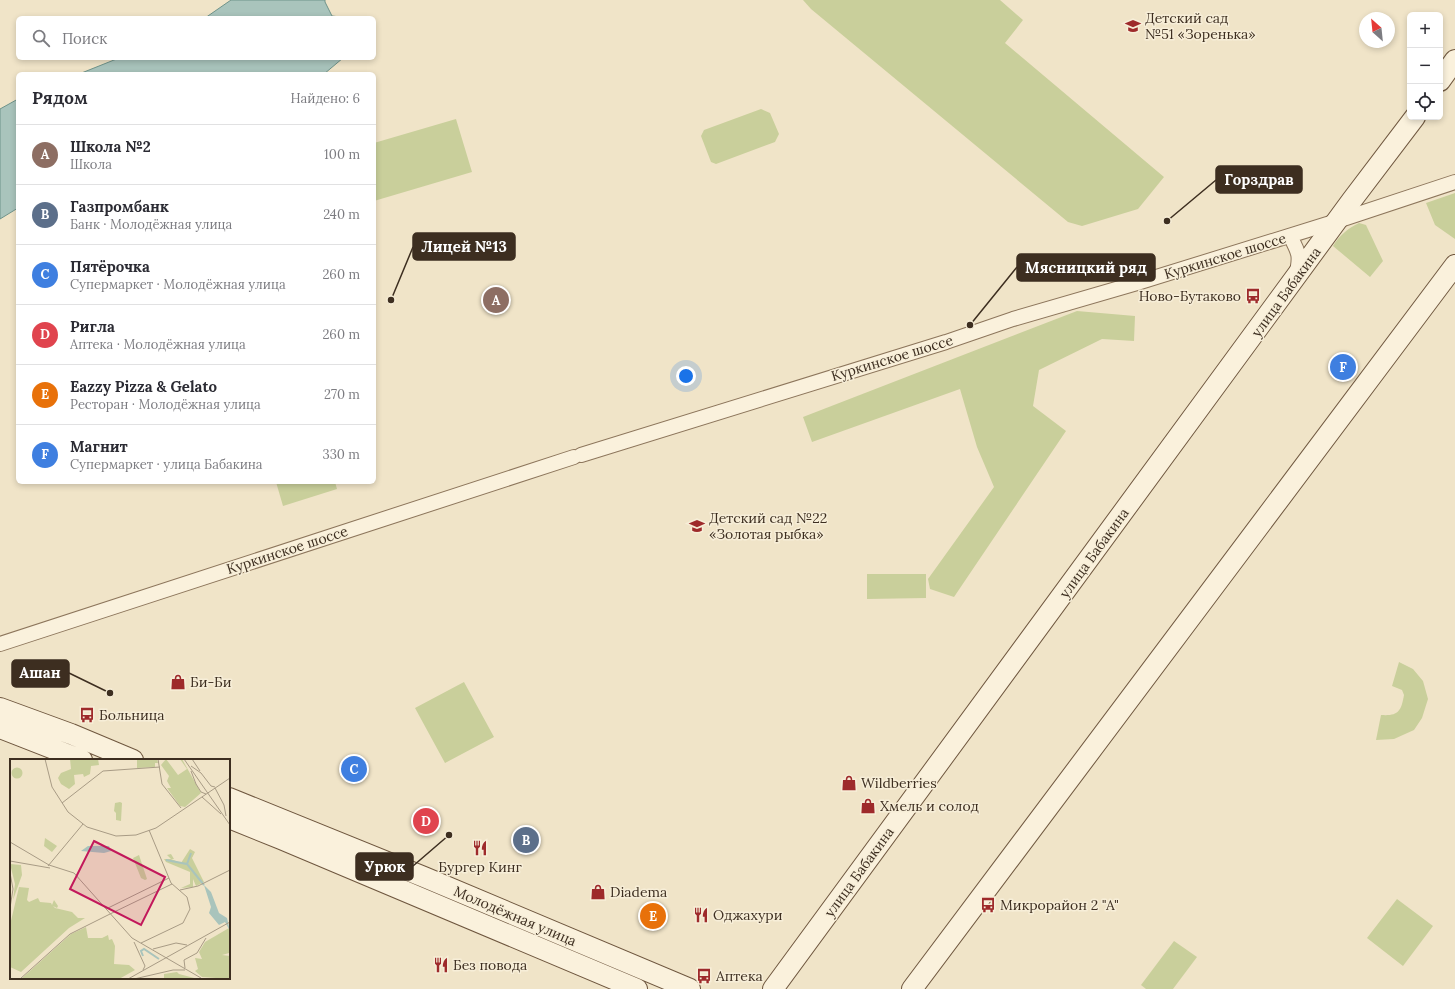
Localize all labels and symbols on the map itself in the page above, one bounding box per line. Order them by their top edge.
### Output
place label: Детский сад №51 «Зоренька» [1145,9,1256,43]
north arrow [1359,12,1395,48]
school or university icon: Детский сад №51 «Зоренька» [1124,17,1142,35]
callout: Горздрав [1216,166,1302,193]
text: Горздрав [1224,170,1294,189]
street label: Куркинское шоссе [1162,229,1288,283]
callout: Лицей №13 [413,233,515,260]
text: Лицей №13 [421,237,507,256]
street label: улица Бабакина [1247,243,1325,341]
callout: Мясницкий ряд [1017,254,1155,281]
text: Мясницкий ряд [1025,258,1147,277]
pin: A [483,285,509,315]
place label: Ново-Бутаково [1139,287,1241,305]
bus stop icon: Ново-Бутаково [1244,287,1262,305]
street label: Куркинское шоссе [829,331,955,385]
pin: F [1330,352,1356,382]
your location [676,366,696,386]
street label: улица Бабакина [1055,504,1133,602]
place label: Детский сад №22 «Золотая рыбка» [709,509,827,543]
school or university icon: Детский сад №22 «Золотая рыбка» [688,517,706,535]
street label: Куркинское шоссе [224,522,350,578]
callout: Ашан [12,660,69,687]
text: Ашан [19,663,61,682]
shop icon: Би-Би [169,673,187,691]
place label: Би-Би [190,673,232,691]
bus stop icon: Больница [78,706,96,724]
place label: Больница [99,706,165,724]
pin: C [341,754,367,784]
inset map [10,759,230,979]
shop icon: Wildberries [840,774,858,792]
place label: Wildberries [861,774,937,792]
shop icon: Хмель и солод [859,797,877,815]
place label: Хмель и солод [880,797,979,815]
pin: D [413,806,439,836]
street label: улица Бабакина [820,823,898,921]
pin: B [513,825,539,855]
restaurant icon: Бургер Кинг [471,839,489,857]
callout: Урюк [356,853,413,880]
text: Урюк [365,857,405,876]
place label: Бургер Кинг [438,858,522,876]
street label: Молодёжная улица [451,882,579,950]
shop icon: Diadema [589,883,607,901]
place label: Diadema [610,883,667,901]
bus stop icon: Микрорайон 2 "А" [979,896,997,914]
place label: Микрорайон 2 "А" [1000,896,1119,914]
pin: E [640,901,666,931]
restaurant icon: Оджахури [692,906,710,924]
place label: Оджахури [713,906,783,924]
restaurant icon: Без повода [432,956,450,974]
place label: Без повода [453,956,527,974]
bus stop icon: Аптека [695,967,713,985]
place label: Аптека [715,967,763,985]

